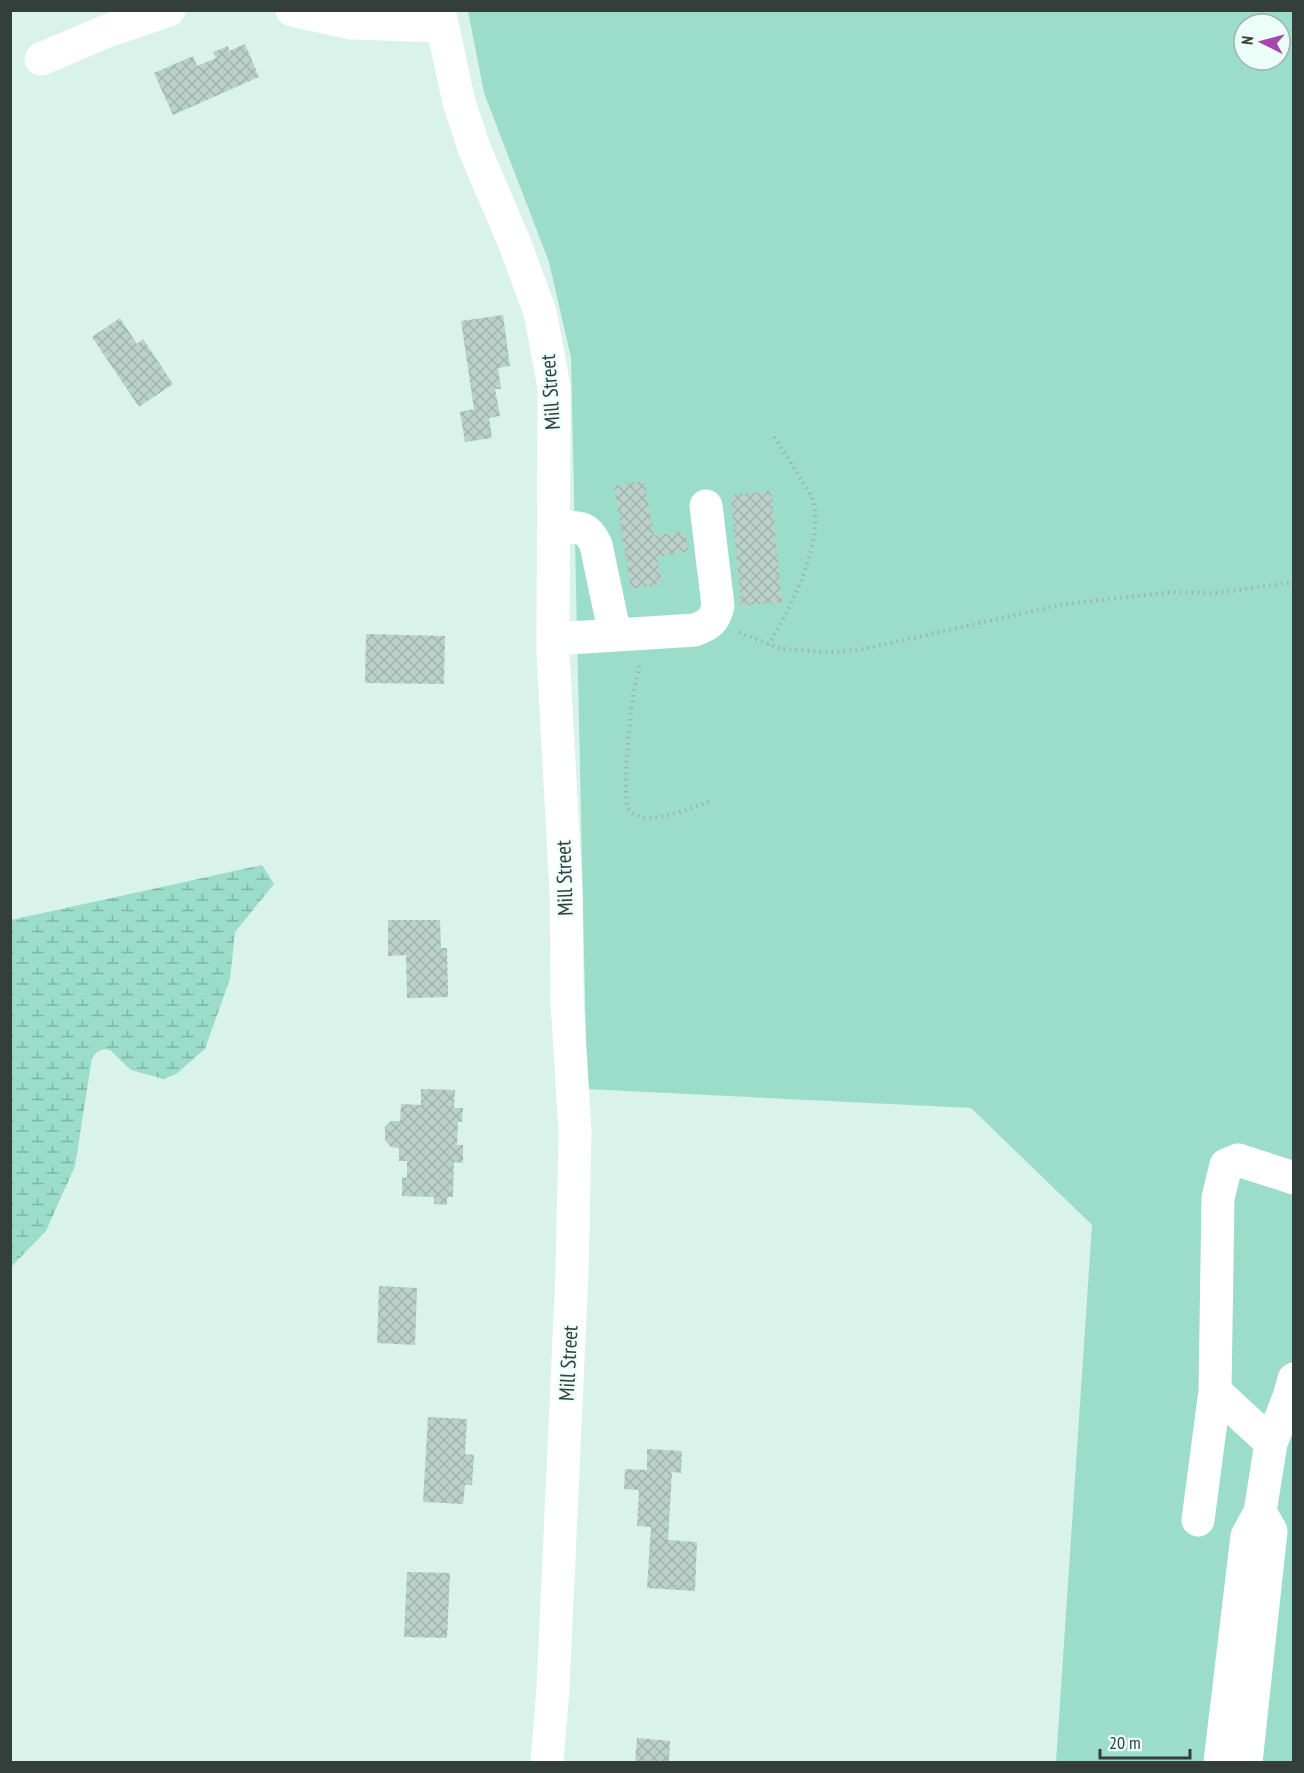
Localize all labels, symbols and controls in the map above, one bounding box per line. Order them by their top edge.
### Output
north arrow [1232,12,1292,72]
text: N [1237,35,1257,46]
street label: Mill Street [534,353,566,431]
street label: Mill Street [549,840,579,916]
street label: Mill Street [553,1324,583,1401]
scale bar [1100,1722,1190,1760]
text: 20 m [1109,1731,1141,1754]

